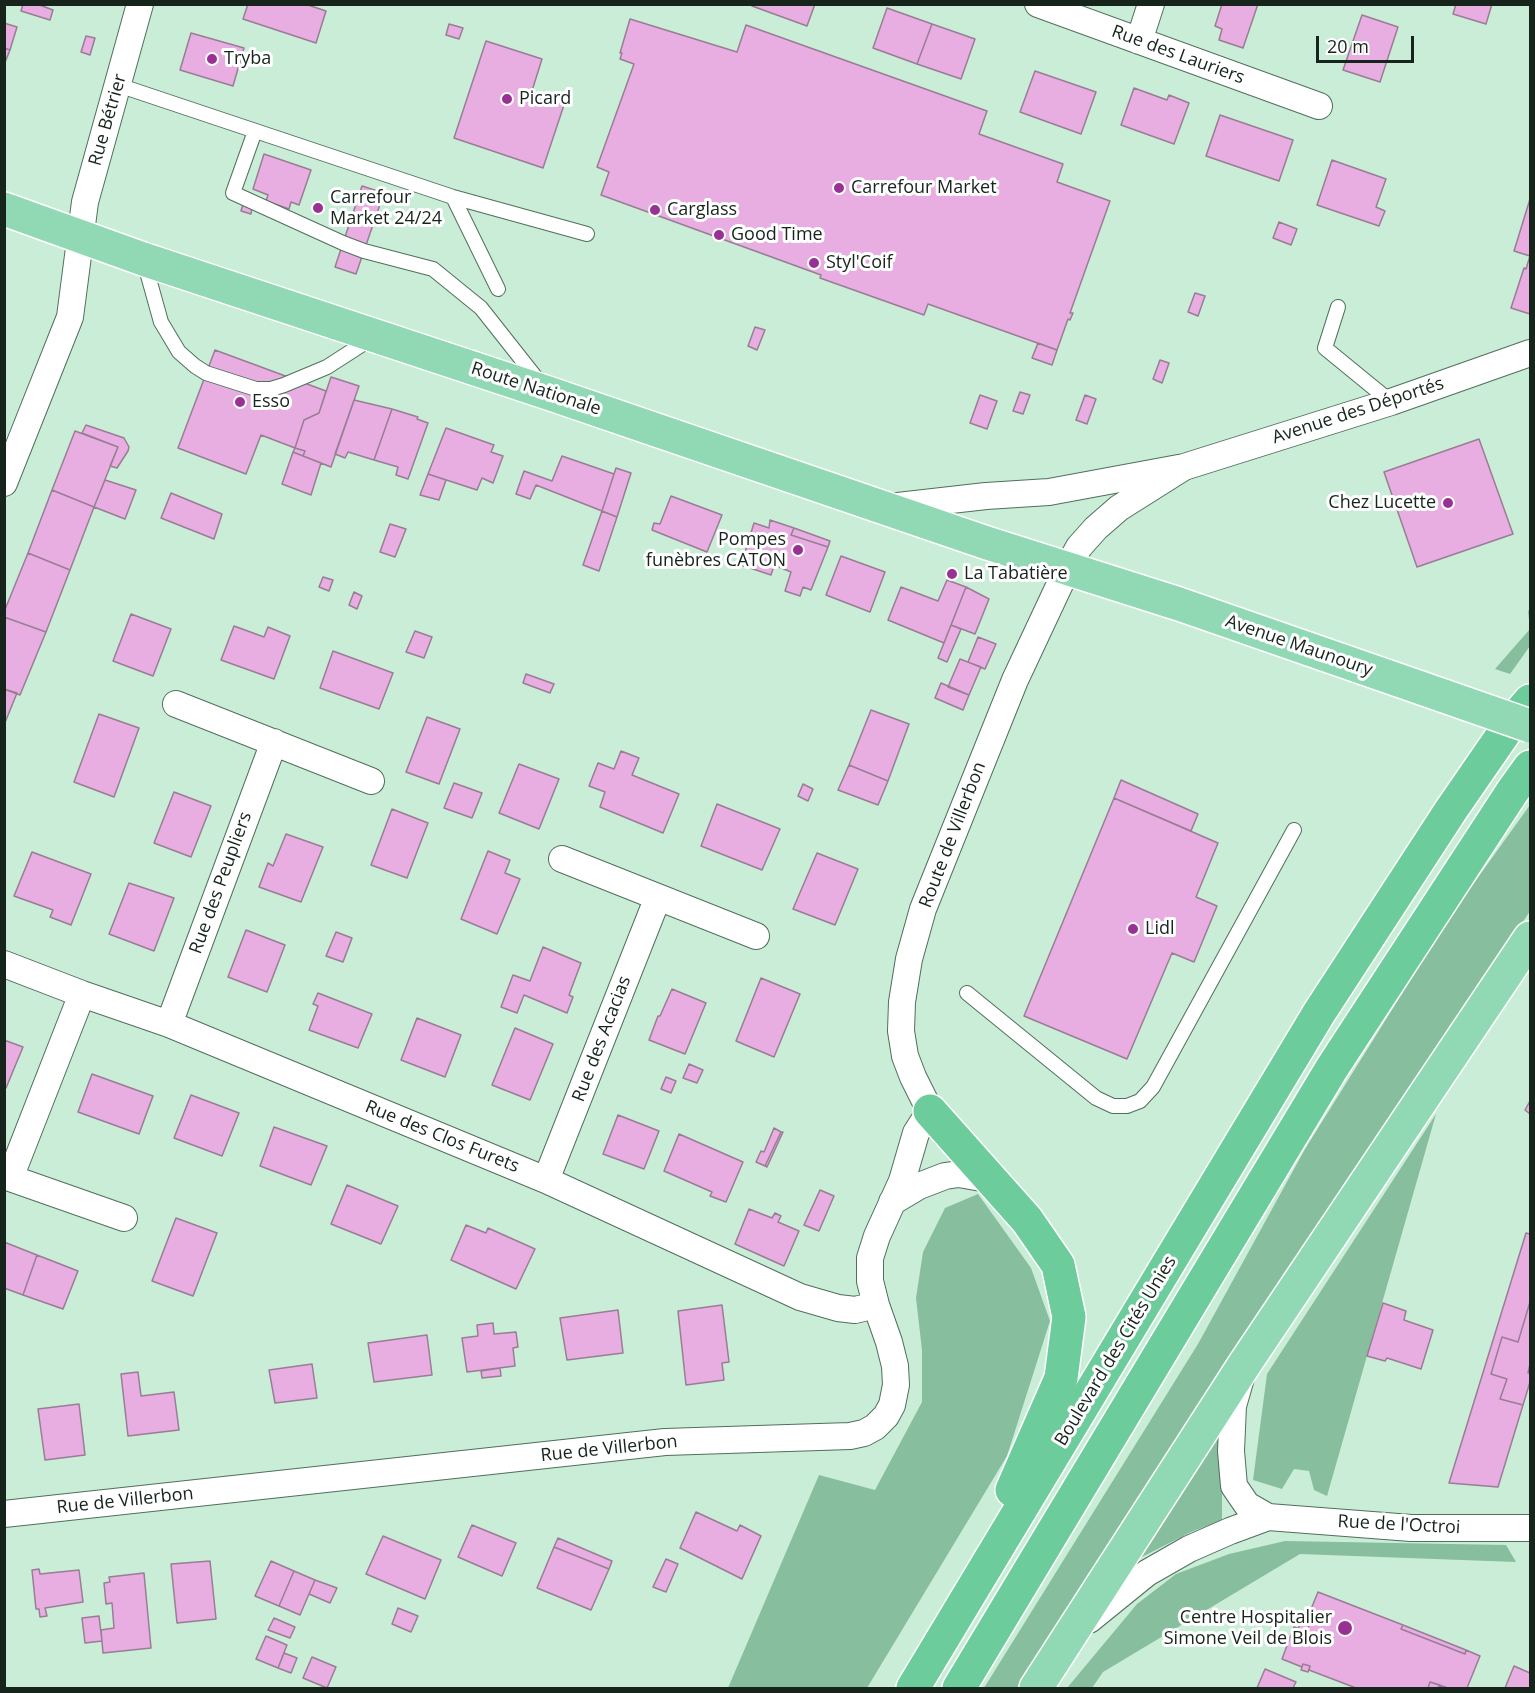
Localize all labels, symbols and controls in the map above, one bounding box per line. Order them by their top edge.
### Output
street label: Rue des Lauriers [1109,21,1247,89]
scale bar [1319,24,1416,62]
text: 20 m [1327,34,1369,58]
place label: Tryba [224,48,271,70]
marker: Tryba [205,52,219,66]
street label: Rue Bétrier [85,72,131,168]
place label: Picard [519,88,571,110]
marker: Picard [500,92,514,106]
place label: Carrefour Market [851,177,997,199]
marker: Carrefour Market [832,181,846,195]
place label: Carrefour Market 24/24 [330,187,442,230]
place label: Carglass [667,199,737,221]
marker: Carrefour Market 24/24 [311,201,325,215]
marker: Carglass [648,203,662,217]
place label: Good Time [731,224,823,246]
marker: Good Time [712,228,726,242]
place label: Styl'Coif [826,252,893,274]
marker: Styl'Coif [807,256,821,270]
street label: Route Nationale [468,358,604,420]
street label: Avenue des Déportés [1269,373,1447,449]
place label: Esso [252,391,290,413]
marker: Esso [233,395,247,409]
place label: Chez Lucette [1328,492,1436,514]
marker: Chez Lucette [1441,496,1455,510]
place label: Pompes funèbres CATON [646,529,786,572]
marker: Pompes funèbres CATON [791,543,805,557]
place label: La Tabatière [964,563,1068,585]
marker: La Tabatière [945,567,959,581]
street label: Avenue Maunoury [1223,611,1375,681]
street label: Route de Villerbon [915,759,991,911]
street label: Rue des Peupliers [185,809,257,957]
place label: Lidl [1145,918,1174,940]
marker: Lidl [1126,922,1140,936]
street label: Rue des Acacias [568,973,636,1105]
street label: Rue des Clos Furets [362,1096,522,1178]
street label: Boulevard des Cités Unies [1051,1252,1181,1450]
street label: Rue de Villerbon [540,1431,678,1467]
street label: Rue de Villerbon [56,1483,194,1519]
street label: Rue de l'Octroi [1337,1511,1461,1539]
place label: Centre Hospitalier Simone Veil de Blois [1164,1607,1332,1650]
marker: Centre Hospitalier Simone Veil de Blois [1336,1619,1354,1637]

